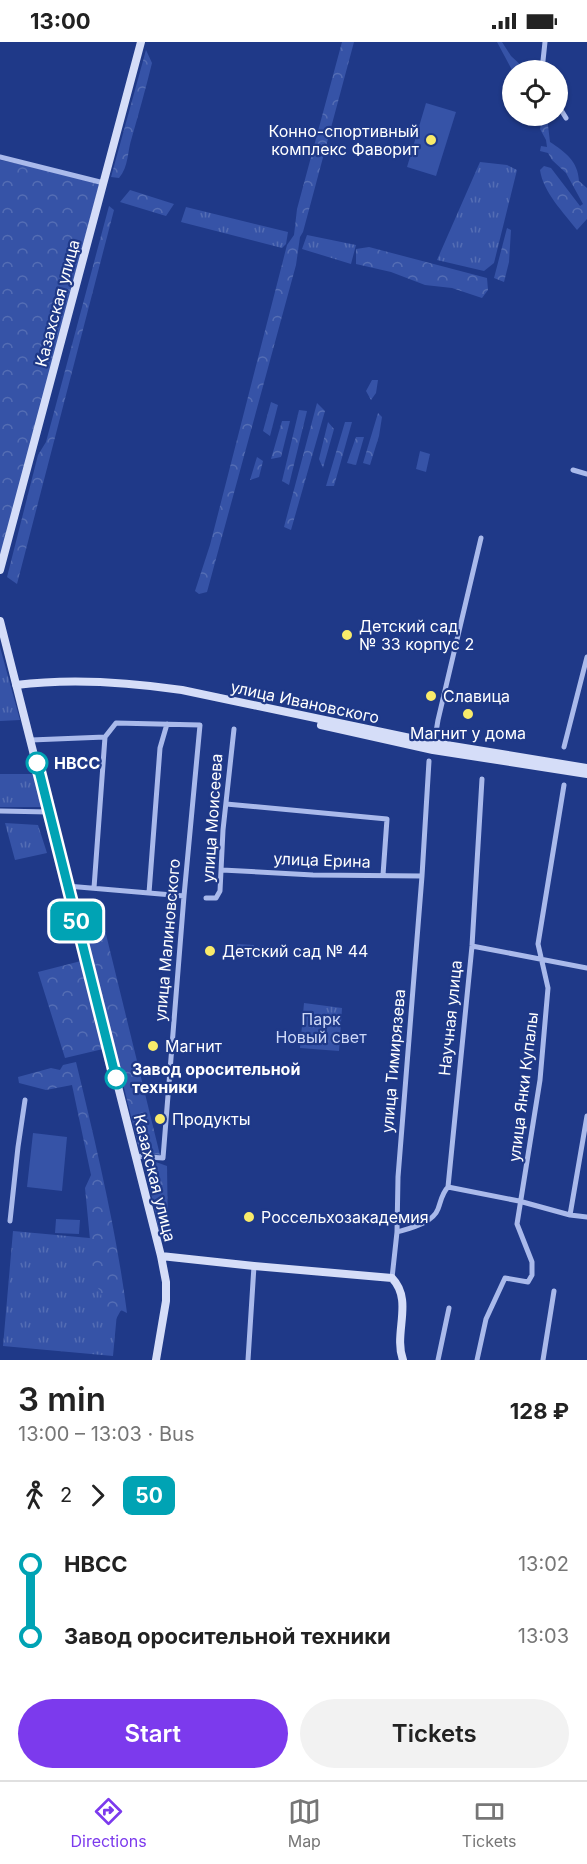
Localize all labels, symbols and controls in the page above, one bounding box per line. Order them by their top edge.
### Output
text: 13:00 [30,8,91,34]
map controls [502,60,568,126]
button: locate [502,60,568,126]
place label: Конно-спортивный комплекс Фаворит [269,121,420,159]
marker: Конно-спортивный комплекс Фаворит [424,133,438,147]
street label: Казахская улица [30,237,84,369]
place label: Детский сад № 33 корпус 2 [359,616,474,654]
marker: Детский сад № 33 корпус 2 [340,628,354,642]
street label: улица Ивановского [229,676,381,728]
place label: Славица [443,686,510,706]
marker: Славица [424,689,438,703]
marker: Магнит у дома [461,707,475,721]
place label: Магнит у дома [410,723,526,743]
marker: НВСС [26,752,48,774]
place label: НВСС [54,753,100,773]
street label: улица Моисеева [198,753,226,883]
street label: улица Ерина [273,848,371,872]
street label: улица Малиновского [150,858,184,1022]
line badge: 50 [49,902,103,940]
text: 50 [62,909,90,934]
place label: Детский сад № 44 [222,941,368,961]
marker: Детский сад № 44 [203,944,217,958]
street label: Научная улица [434,959,466,1077]
street label: улица Тимирязева [377,988,409,1134]
park label: Парк Новый свет [275,1009,367,1047]
street label: улица Янки Купалы [504,1011,542,1163]
place label: Магнит [165,1036,223,1056]
marker: Магнит [146,1039,160,1053]
place label: Завод оросительной техники [132,1059,300,1097]
marker: Завод оросительной техники [105,1067,127,1089]
place label: Продукты [172,1109,250,1129]
street label: Казахская улица [129,1112,181,1244]
marker: Продукты [153,1112,167,1126]
place label: Россельхозакадемия [261,1207,429,1227]
marker: Россельхозакадемия [242,1210,256,1224]
text: 3 min [18,1379,106,1419]
text: 128 ₽ [510,1398,569,1424]
text: 13:00 – 13:03 · Bus [18,1422,194,1446]
icon: walk [18,1479,51,1512]
icon: forward [81,1479,114,1512]
text: 2 [60,1483,72,1507]
text: 50 [135,1483,163,1508]
text: НВСС [64,1551,128,1577]
text: 13:02 [518,1552,569,1576]
text: Завод оросительной техники [64,1623,391,1649]
text: 13:03 [518,1624,569,1648]
button: Start [18,1699,288,1768]
button: Tickets [300,1699,569,1768]
tab: Directions [70,1795,147,1851]
tab: Map [288,1795,321,1851]
tab: Tickets [462,1795,516,1851]

